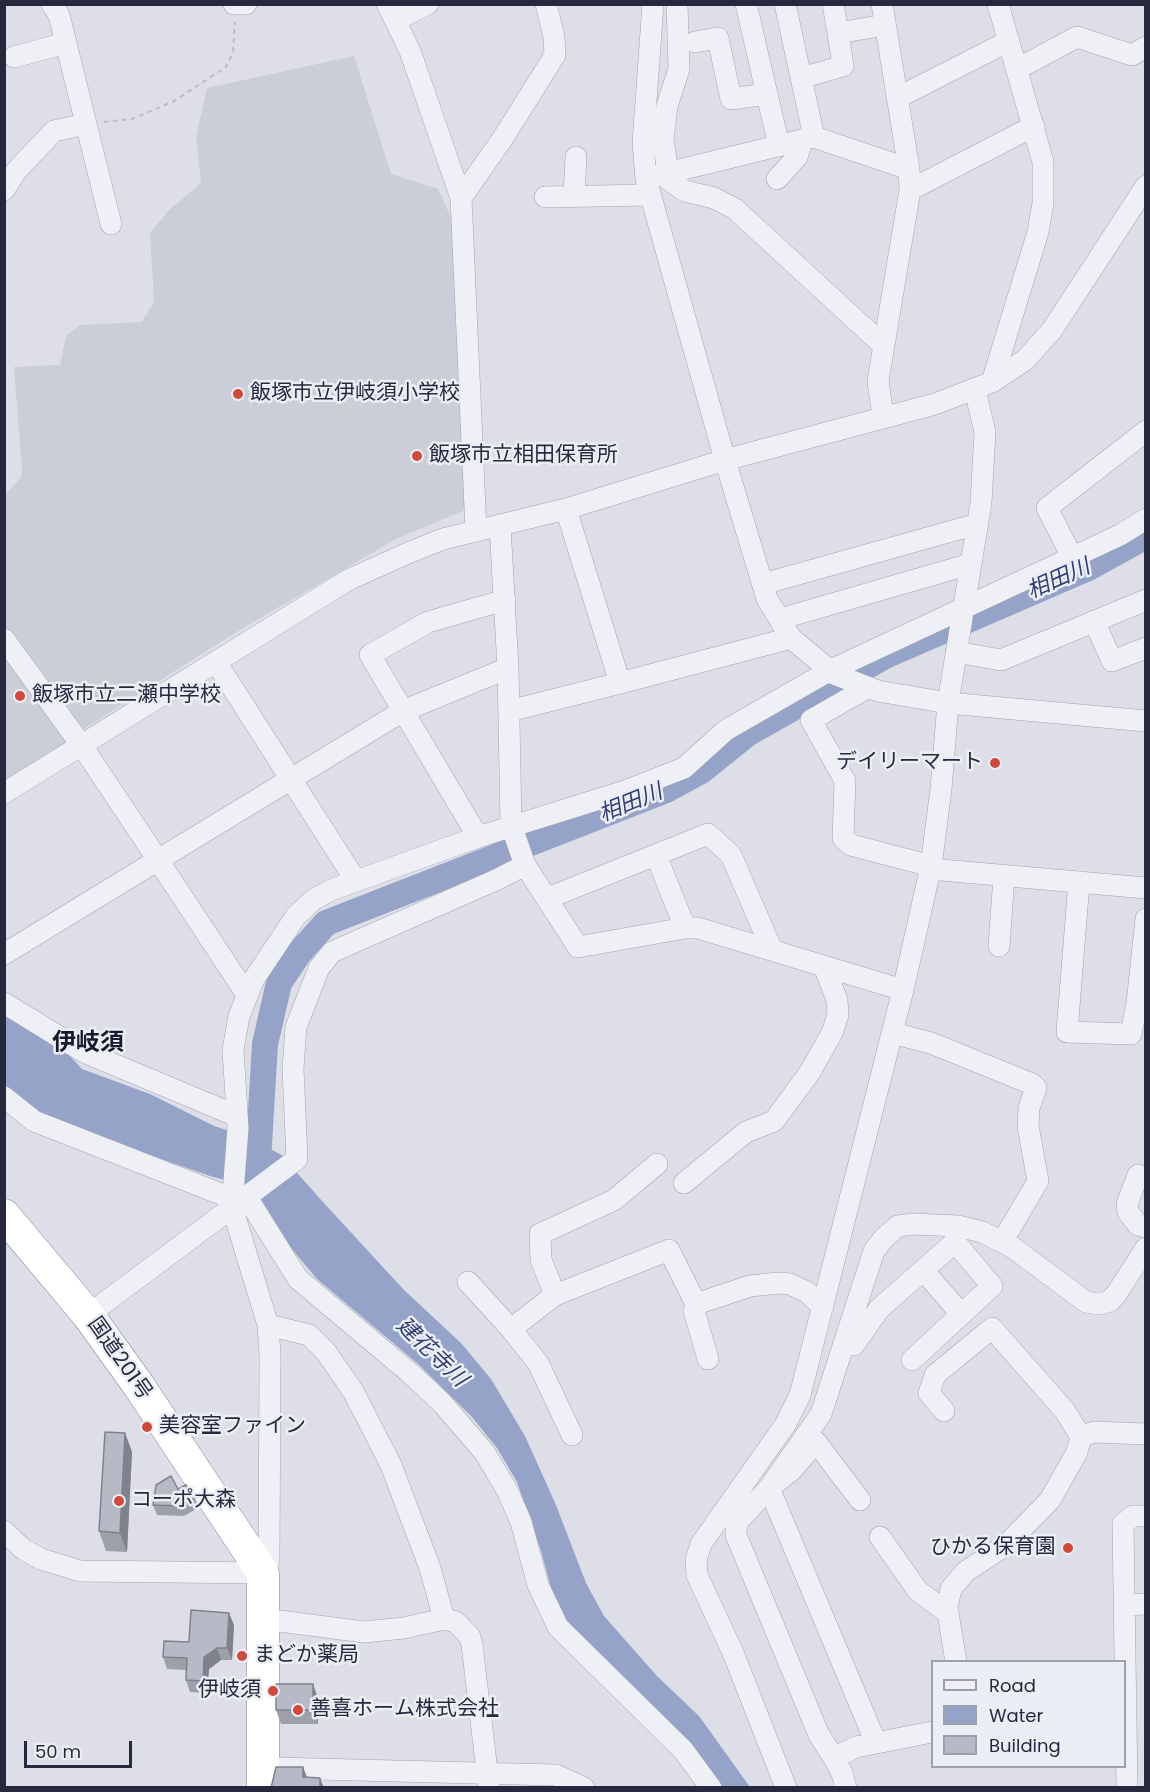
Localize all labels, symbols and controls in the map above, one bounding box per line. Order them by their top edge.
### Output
place label: 飯塚市立伊岐須小学校 [250,381,460,407]
marker: 飯塚市立伊岐須小学校 [231,387,245,401]
place label: 飯塚市立相田保育所 [429,443,618,469]
marker: 飯塚市立相田保育所 [410,449,424,463]
water label: 相田川 [1023,555,1095,605]
place label: 飯塚市立二瀬中学校 [32,683,221,709]
marker: 飯塚市立二瀬中学校 [13,689,27,703]
place label: デイリーマート [836,750,983,776]
marker: デイリーマート [988,756,1002,770]
water label: 相田川 [595,779,667,829]
district label: 伊岐須 [52,1030,124,1058]
street label: 国道201号 [81,1313,157,1405]
water label: 建花寺川 [390,1313,472,1393]
place label: 美容室ファイン [159,1414,306,1440]
marker: 美容室ファイン [140,1420,154,1434]
place label: コーポ大森 [131,1488,236,1514]
marker: コーポ大森 [112,1494,126,1508]
place label: ひかる保育園 [930,1535,1056,1561]
marker: ひかる保育園 [1061,1541,1075,1555]
place label: まどか薬局 [254,1643,359,1669]
marker: まどか薬局 [235,1649,249,1663]
legend [931,1660,1126,1768]
text: Road [989,1673,1036,1698]
place label: 伊岐須 [198,1678,261,1704]
marker: 伊岐須 [266,1684,280,1698]
place label: 善喜ホーム株式会社 [310,1697,499,1723]
marker: 善喜ホーム株式会社 [291,1703,305,1717]
text: Water [989,1703,1043,1728]
scale bar [27,1729,135,1767]
text: Building [989,1733,1061,1758]
text: 50 m [35,1739,81,1764]

